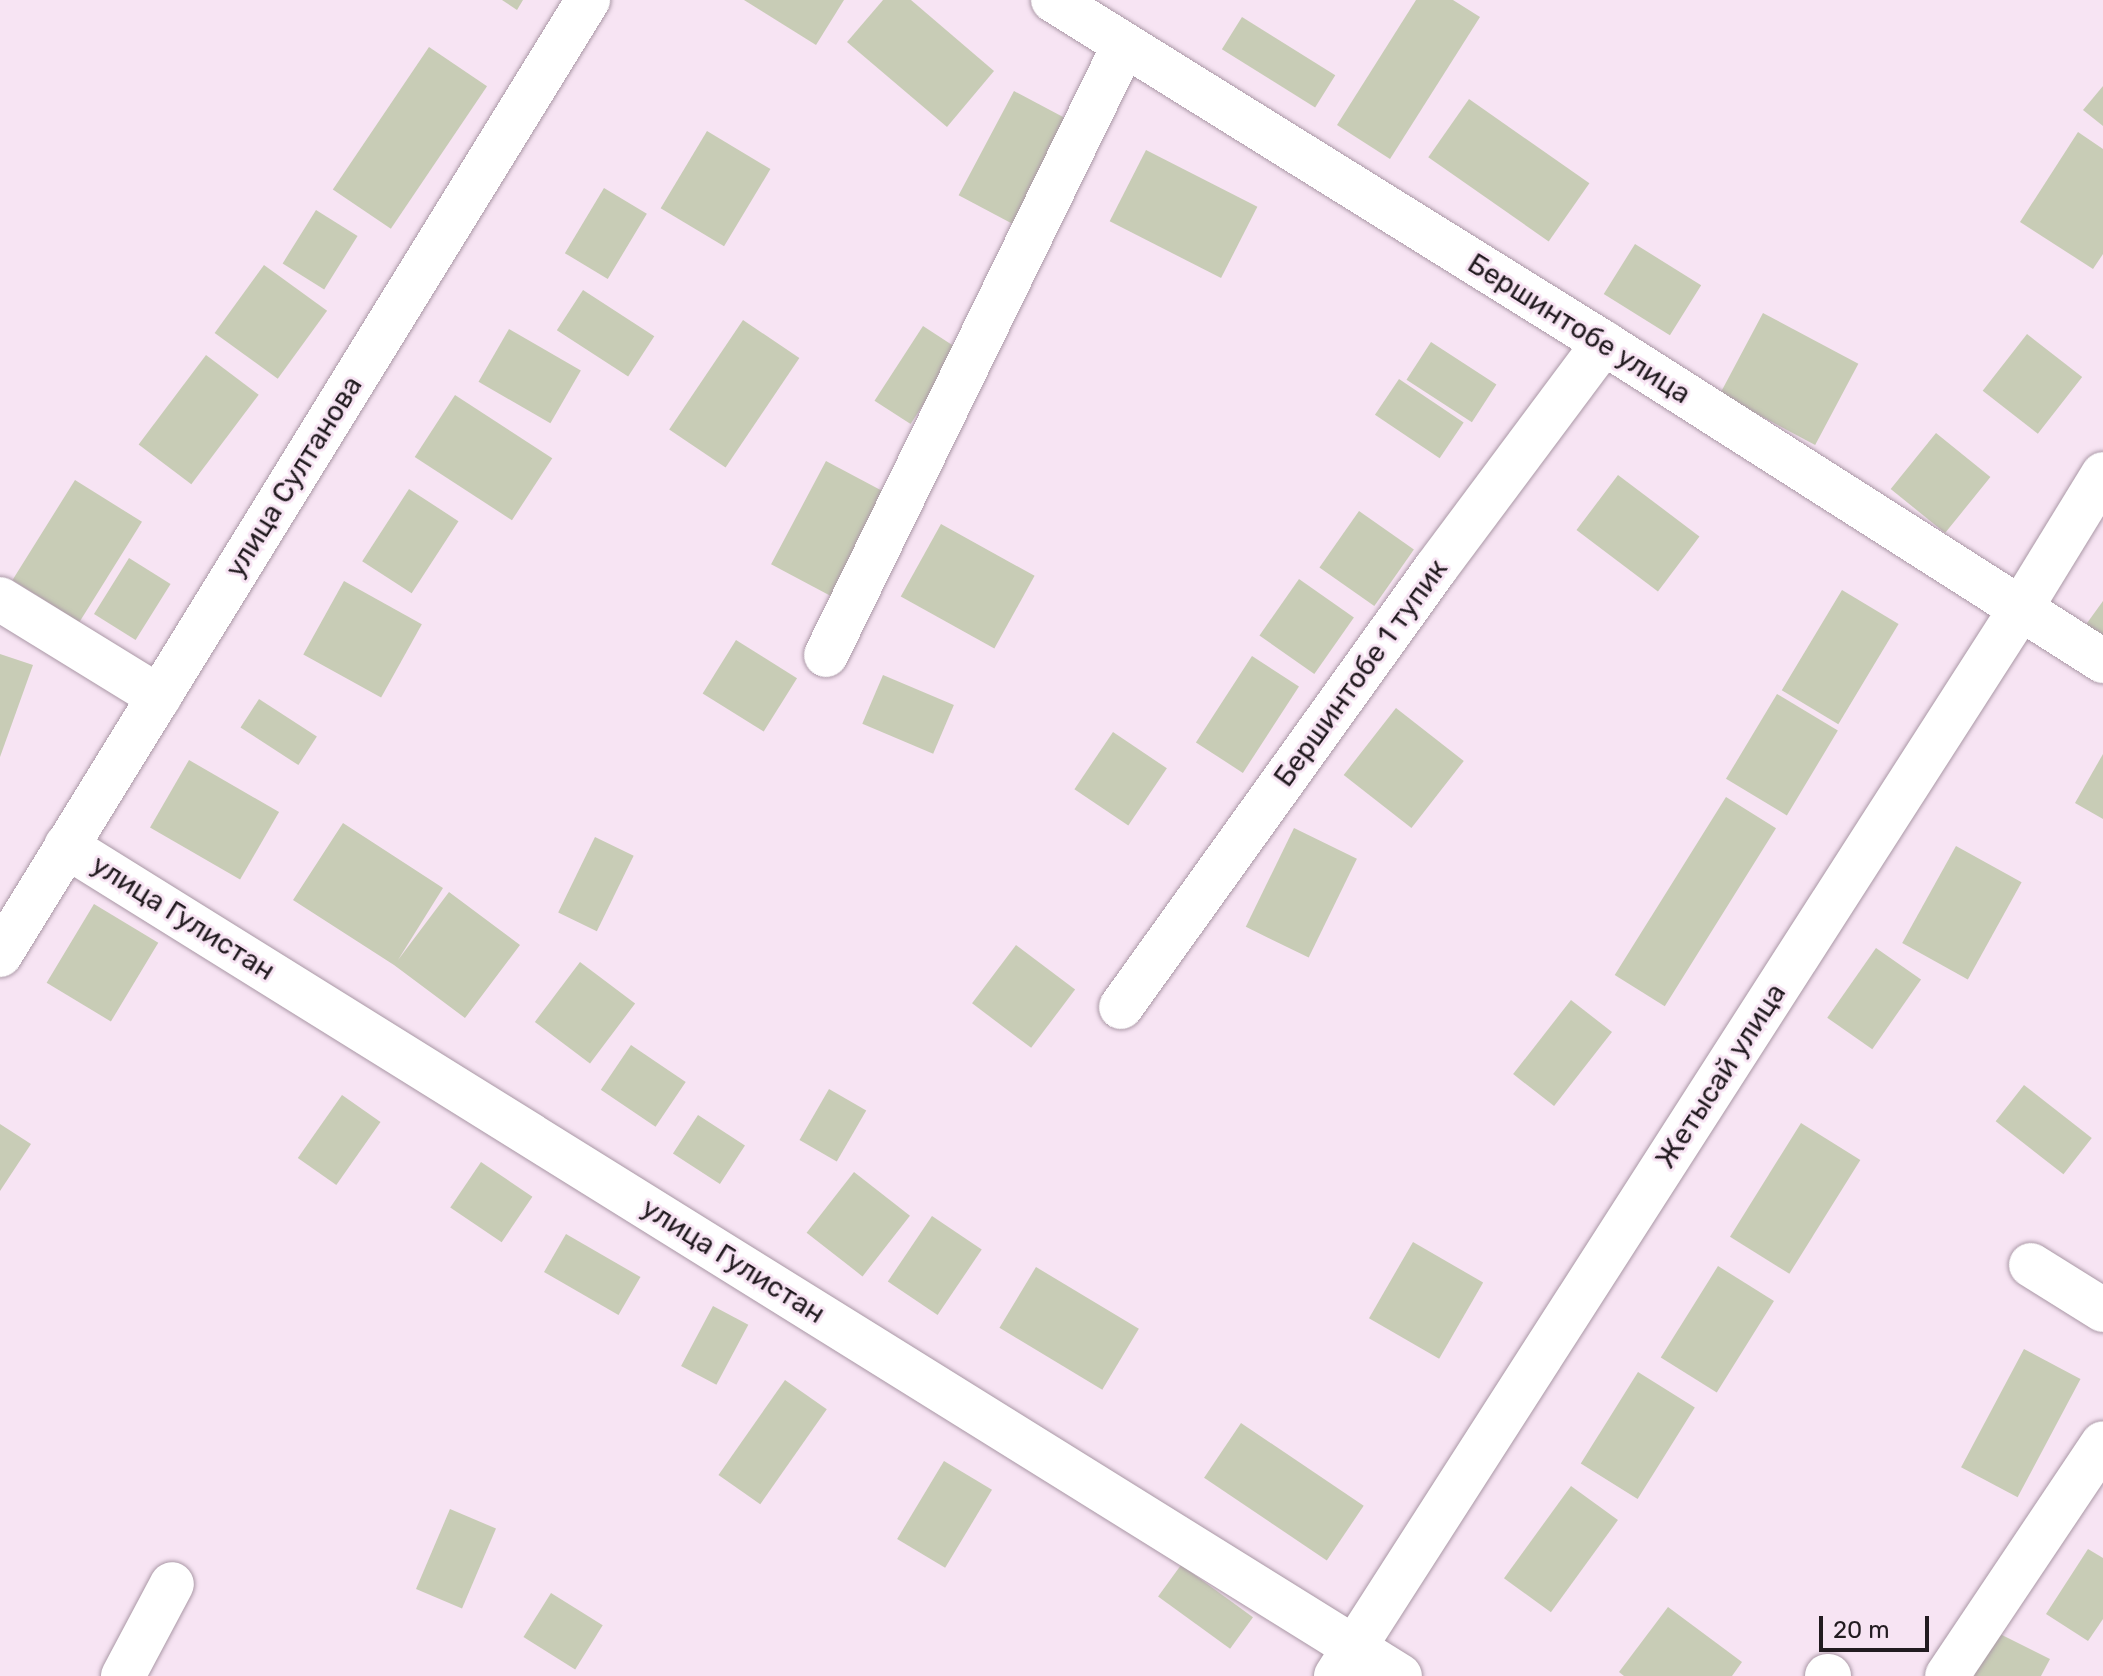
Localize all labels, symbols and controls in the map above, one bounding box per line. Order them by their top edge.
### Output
street label: Бершинтобе улица [1461,247,1697,411]
street label: улица Султанова [219,370,369,584]
street label: Бершинтобе 1 тупик [1267,553,1455,793]
street label: улица Гулистан [85,848,281,988]
street label: Жетысай улица [1649,978,1793,1174]
street label: улица Гулистан [635,1191,831,1331]
scale bar [1823,1600,1933,1650]
text: 20 m [1833,1616,1890,1644]

